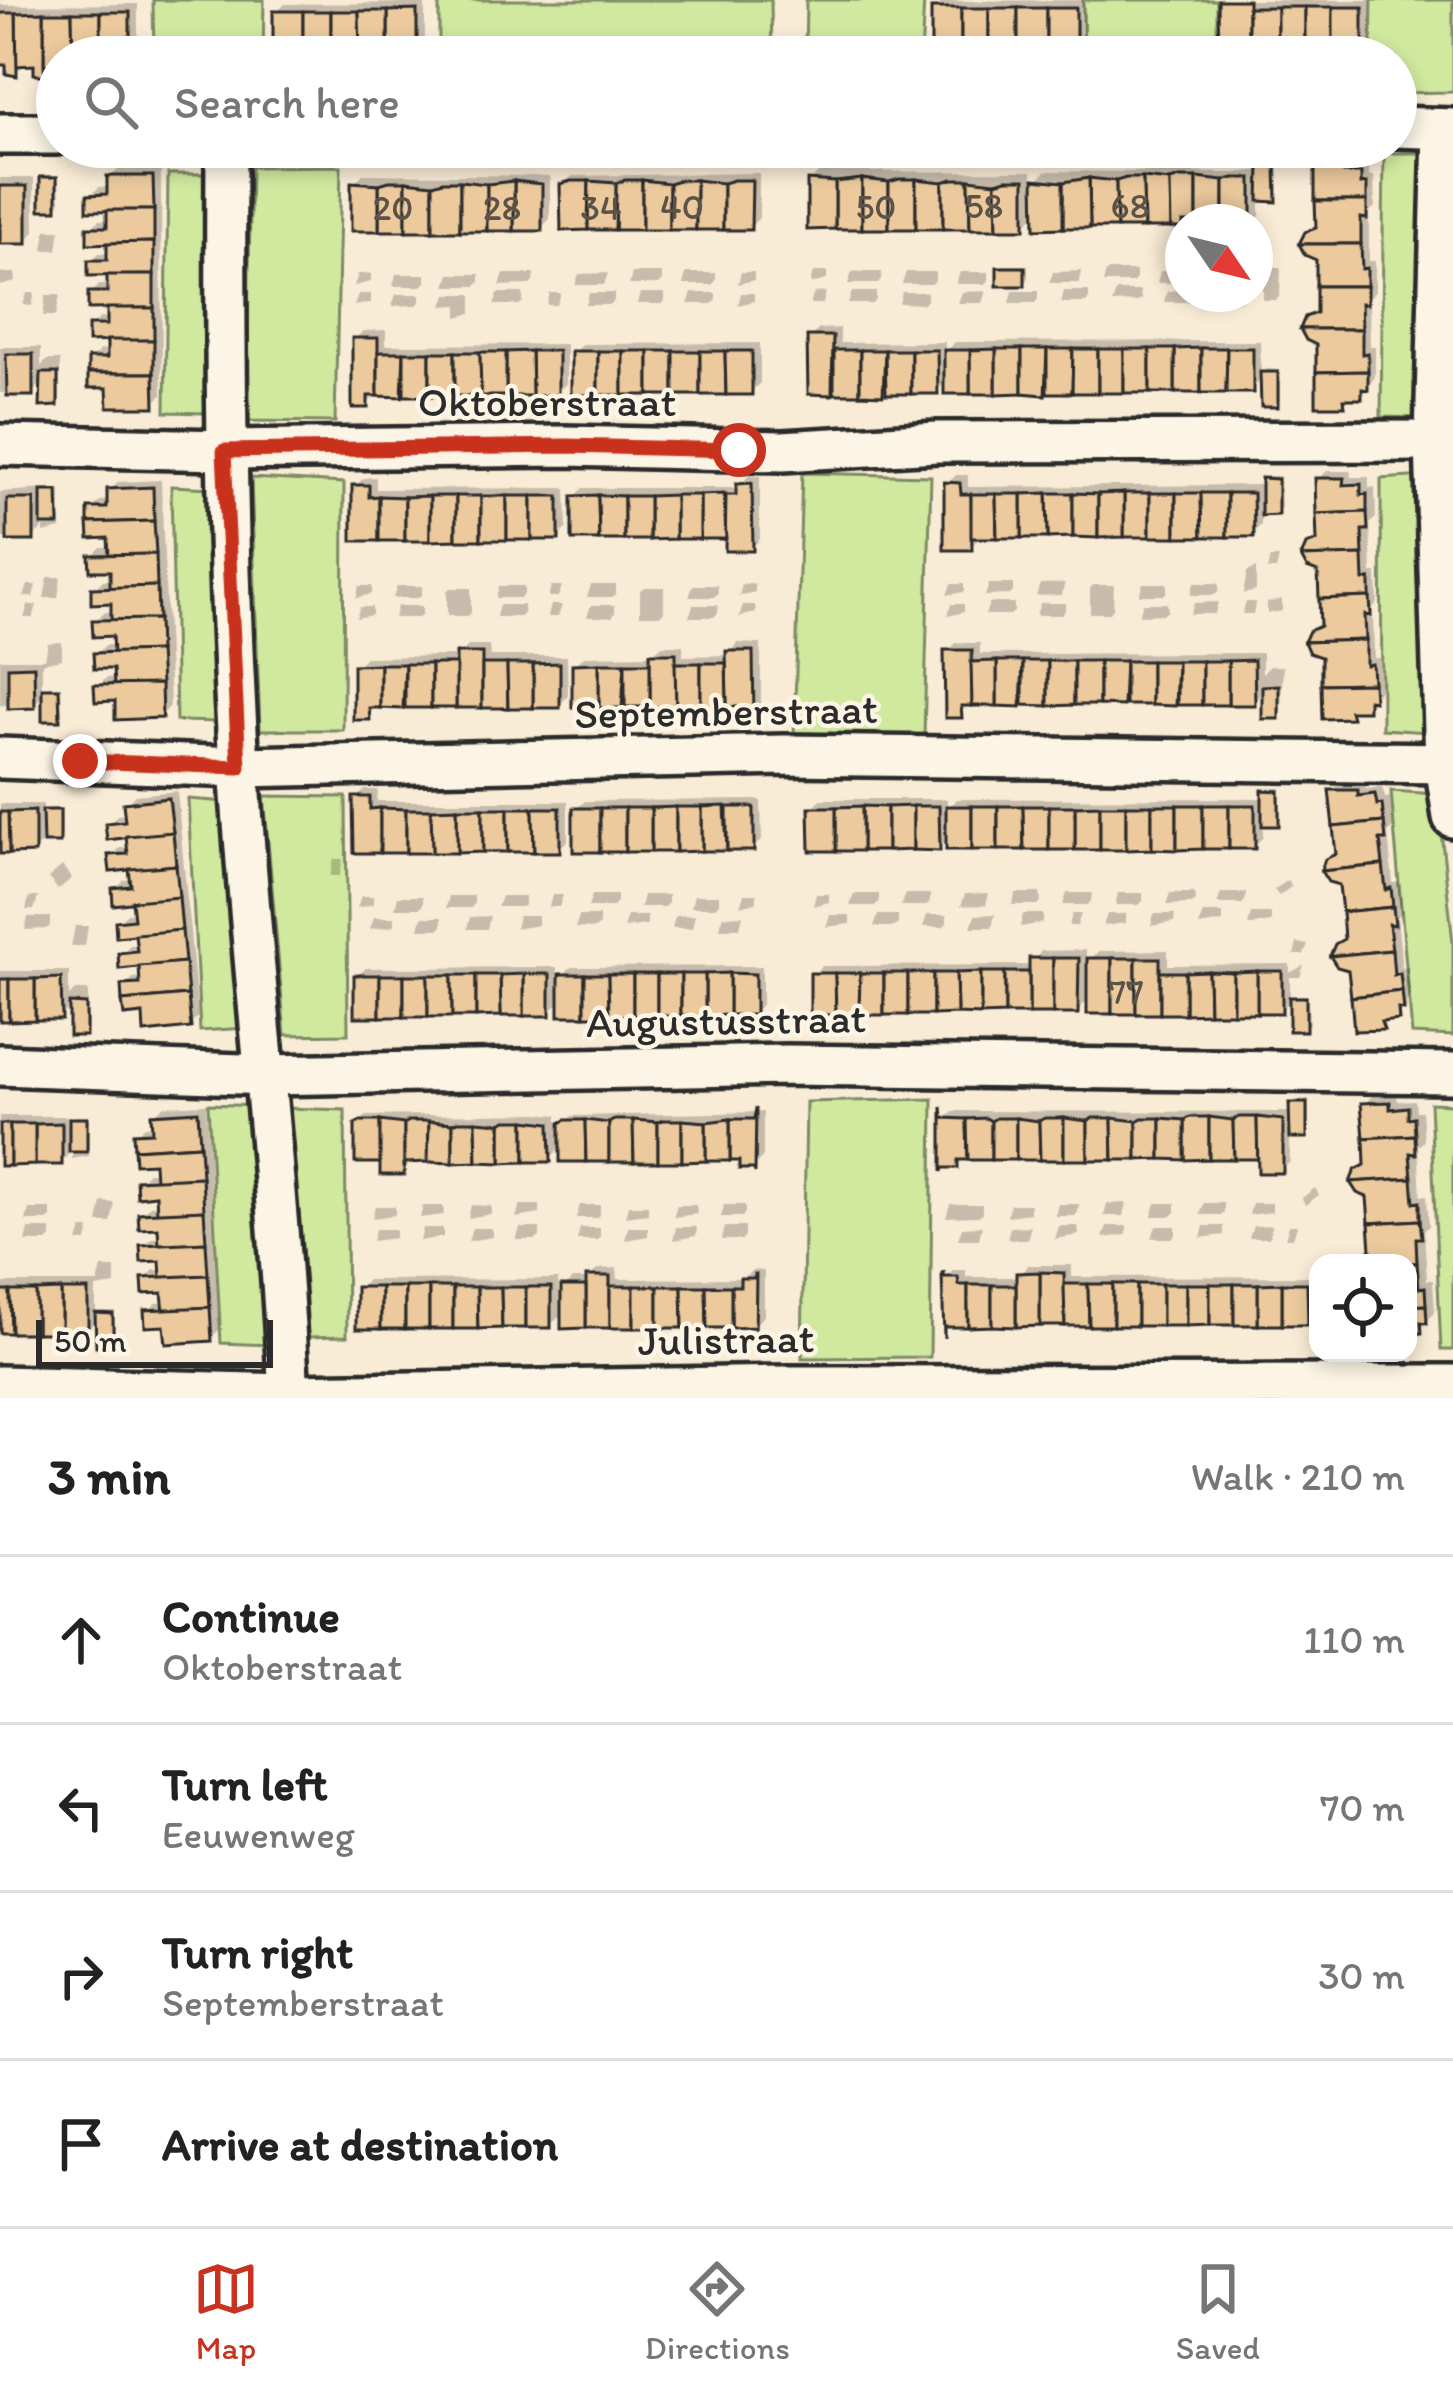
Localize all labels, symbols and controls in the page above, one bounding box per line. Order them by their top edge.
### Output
search box [36,36,1417,168]
icon: search [78,69,144,135]
text: Search here [174,75,400,129]
house number: 58 [965,184,1003,227]
house number: 68 [1111,184,1149,227]
house number: 40 [660,185,704,228]
house number: 50 [855,185,897,228]
house number: 20 [372,186,414,229]
house number: 28 [483,186,521,229]
house number: 34 [580,186,622,229]
north arrow [1165,204,1273,312]
street label: Oktoberstraat [418,376,676,427]
route start [712,423,766,477]
street label: Septemberstraat [574,683,878,739]
route end [53,734,107,788]
house number: 77 [1108,970,1144,1013]
street label: Augustusstraat [586,992,866,1048]
map controls [1309,1254,1417,1362]
button: locate [1309,1254,1417,1362]
street label: Julistraat [637,1312,815,1366]
scale bar [36,1314,273,1367]
text: 50 m [54,1321,127,1360]
text: 3 min [48,1446,170,1507]
text: Walk · 210 m [1191,1453,1405,1500]
text: Continue [162,1589,340,1643]
icon: ahead [48,1607,114,1673]
text: 110 m [1303,1616,1405,1663]
text: Oktoberstraat [162,1643,402,1690]
text: Turn left [162,1757,328,1811]
icon: left [48,1775,114,1841]
text: 70 m [1320,1784,1405,1831]
text: Eeuwenweg [162,1811,355,1858]
text: Turn right [162,1925,353,1979]
icon: right [48,1943,114,2009]
text: 30 m [1318,1952,1405,1999]
text: Septemberstraat [162,1979,444,2026]
icon: arrive [48,2111,114,2177]
text: Arrive at destination [162,2117,558,2171]
tab: Map [193,2256,259,2367]
tab: Directions [645,2256,790,2367]
tab: Saved [1176,2256,1260,2367]

